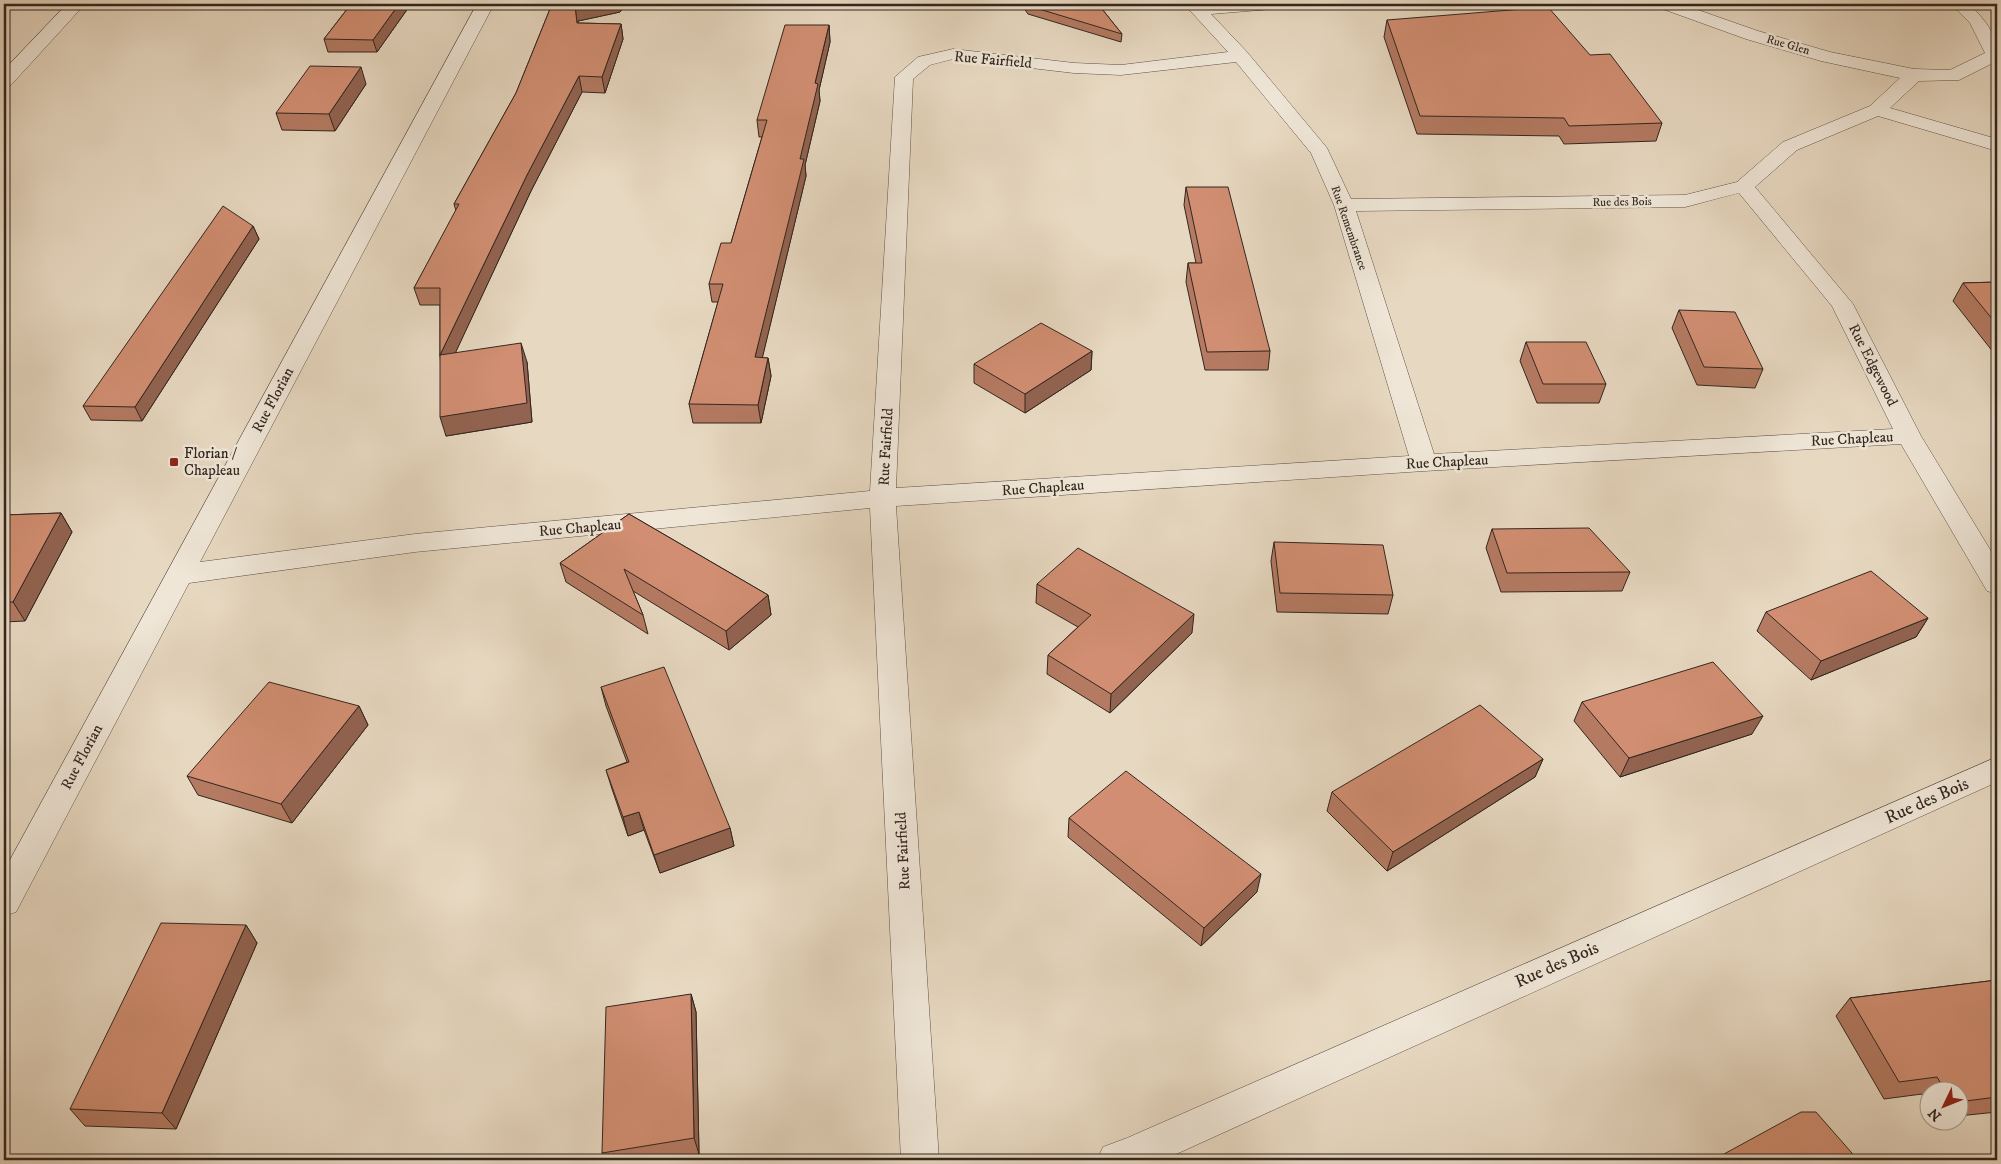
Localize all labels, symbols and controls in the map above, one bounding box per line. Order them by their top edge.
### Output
street label: Rue Glen [1765,32,1812,59]
street label: Rue Fairfield [953,47,1033,73]
street label: Rue Remembrance [1327,184,1371,272]
street label: Rue des Bois [1592,194,1652,210]
street label: Rue Edgewood [1844,321,1902,410]
street label: Rue Florian [248,364,298,436]
street label: Rue Fairfield [874,407,898,486]
street label: Rue Chapleau [1810,427,1894,451]
place label: Florian / Chapleau [184,444,240,480]
street label: Rue Chapleau [1405,450,1489,474]
marker: Florian / Chapleau [168,456,180,468]
street label: Rue Chapleau [1001,476,1085,500]
street label: Rue Chapleau [538,515,622,541]
street label: Rue Florian [57,721,107,793]
street label: Rue des Bois [1882,773,1972,829]
street label: Rue Fairfield [891,811,915,890]
street label: Rue des Bois [1512,937,1602,993]
north arrow [1918,1082,1968,1132]
text: N [1924,1103,1946,1125]

